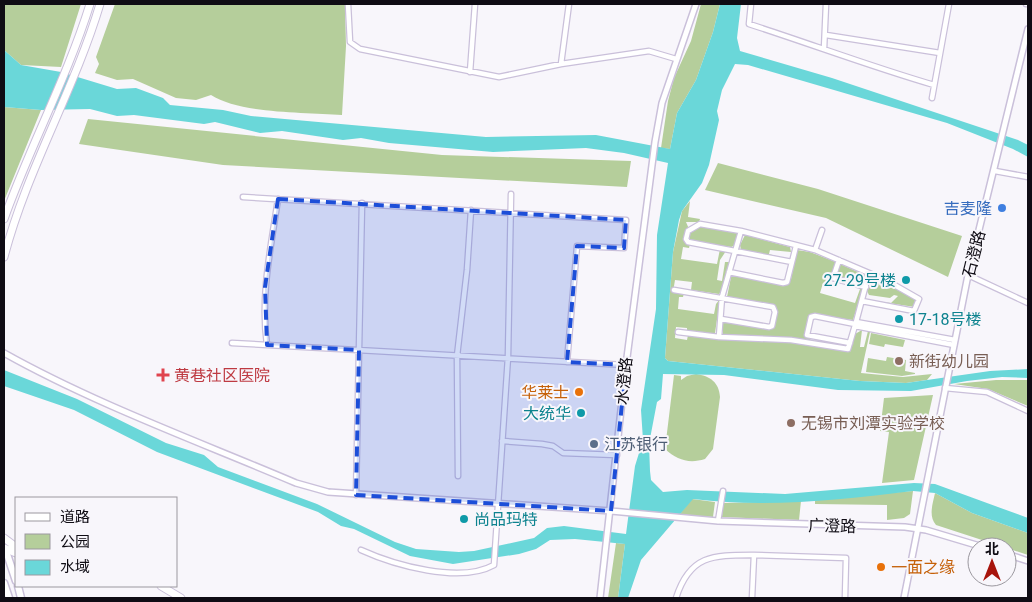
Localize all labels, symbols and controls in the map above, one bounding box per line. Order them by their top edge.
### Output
place label: 吉麦隆 [944,199,992,218]
marker: 吉麦隆 [996,202,1008,214]
street label: 石澄路 [959,228,989,280]
place label: 27-29号楼 [824,271,896,290]
marker: 27-29号楼 [900,274,912,286]
place label: 17-18号楼 [909,310,981,329]
marker: 17-18号楼 [893,313,905,325]
place label: 新街幼儿园 [909,352,989,371]
marker: 新街幼儿园 [893,355,905,367]
street label: 水澄路 [612,356,636,406]
place label: 黄巷社区医院 [174,366,270,385]
marker: 黄巷社区医院 [156,368,170,382]
place label: 华莱士 [521,383,569,402]
marker: 华莱士 [573,386,585,398]
place label: 大统华 [523,404,571,423]
marker: 大统华 [575,407,587,419]
place label: 无锡市刘潭实验学校 [801,414,945,433]
marker: 无锡市刘潭实验学校 [785,417,797,429]
place label: 江苏银行 [604,435,668,454]
marker: 江苏银行 [588,438,600,450]
legend [15,497,178,587]
text: 道路 [60,508,90,526]
place label: 尚品玛特 [474,510,538,529]
marker: 尚品玛特 [458,513,470,525]
street label: 广澄路 [808,516,856,536]
text: 公园 [60,533,90,551]
north arrow [967,537,1017,587]
text: 北 [985,541,999,557]
text: 水域 [60,558,90,576]
place label: 一面之缘 [891,558,955,577]
marker: 一面之缘 [875,561,887,573]

